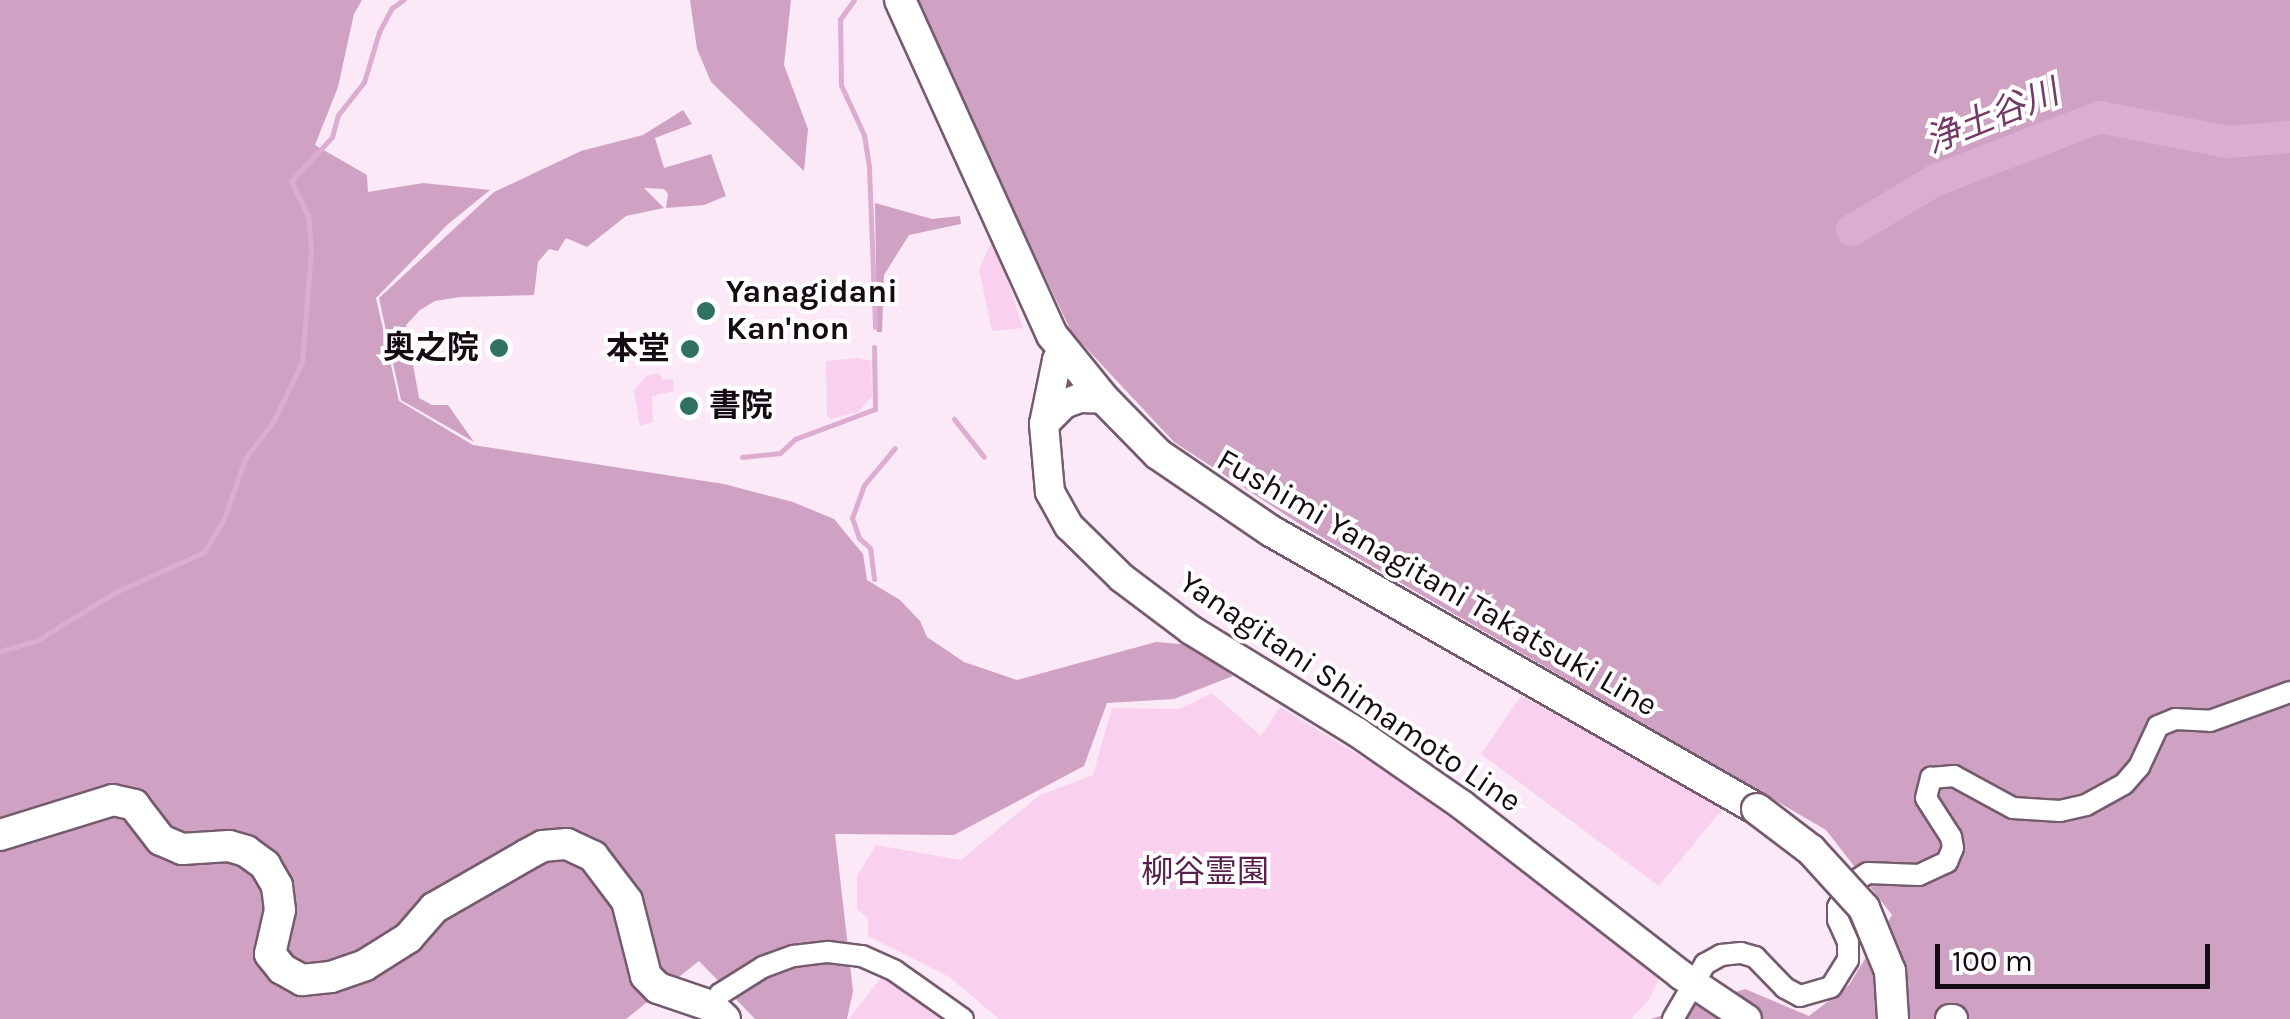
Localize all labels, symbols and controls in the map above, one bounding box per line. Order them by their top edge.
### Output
water label: 浄土谷川 [1919,71,2065,163]
place label: Yanagidani Kan'non [726,274,898,349]
marker: Yanagidani Kan'non [695,300,717,322]
place label: 奥之院 [383,329,479,367]
place label: 本堂 [606,330,670,368]
marker: 奥之院 [488,337,510,359]
marker: 本堂 [679,338,701,360]
place label: 書院 [709,387,773,425]
marker: 書院 [678,395,700,417]
street label: Fushimi Yanagitani Takatsuki Line [1210,441,1664,725]
street label: Yanagitani Shimamoto Line [1172,563,1528,821]
park label: 柳谷霊園 [1141,853,1269,891]
scale bar [1940,924,2215,986]
text: 100 m [1952,943,2033,979]

